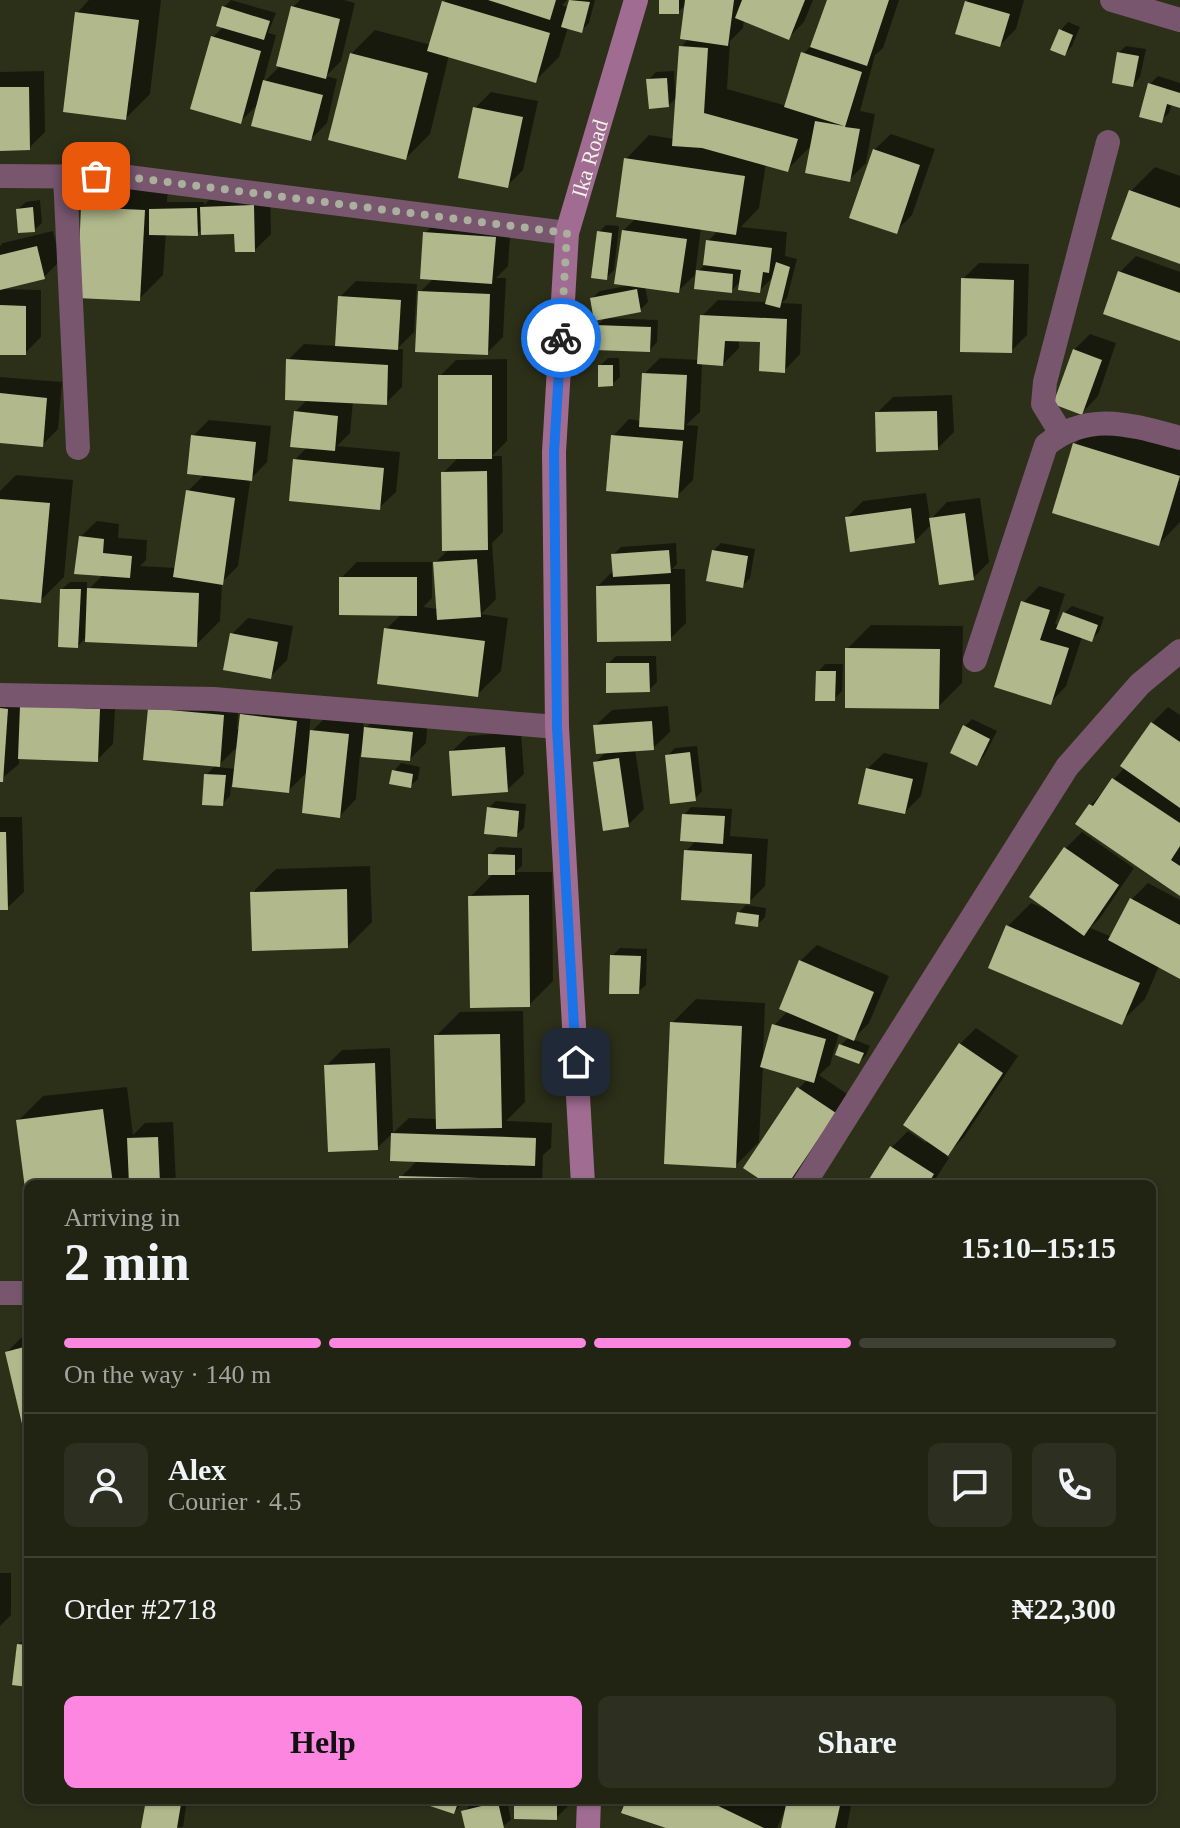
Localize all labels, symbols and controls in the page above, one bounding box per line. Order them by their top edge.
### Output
street label: Ika Road [566,116,612,200]
pin [62,142,130,210]
icon: bag [74,154,118,198]
courier [521,298,601,378]
icon: bike [539,316,583,360]
pin [542,1028,610,1096]
icon: home [554,1040,598,1084]
text: Arriving in [64,1203,180,1232]
text: 15:10–15:15 [961,1231,1116,1264]
text: 2 min [64,1234,190,1291]
text: On the way · 140 m [64,1360,271,1389]
button: person [64,1443,148,1527]
button: chat [928,1443,1012,1527]
button: phone [1032,1443,1116,1527]
text: Alex [168,1453,226,1486]
text: Courier · 4.5 [168,1487,302,1516]
text: Order #2718 [64,1592,216,1625]
text: ₦22,300 [1012,1592,1116,1625]
button: Help [64,1696,582,1788]
button: Share [598,1696,1116,1788]

